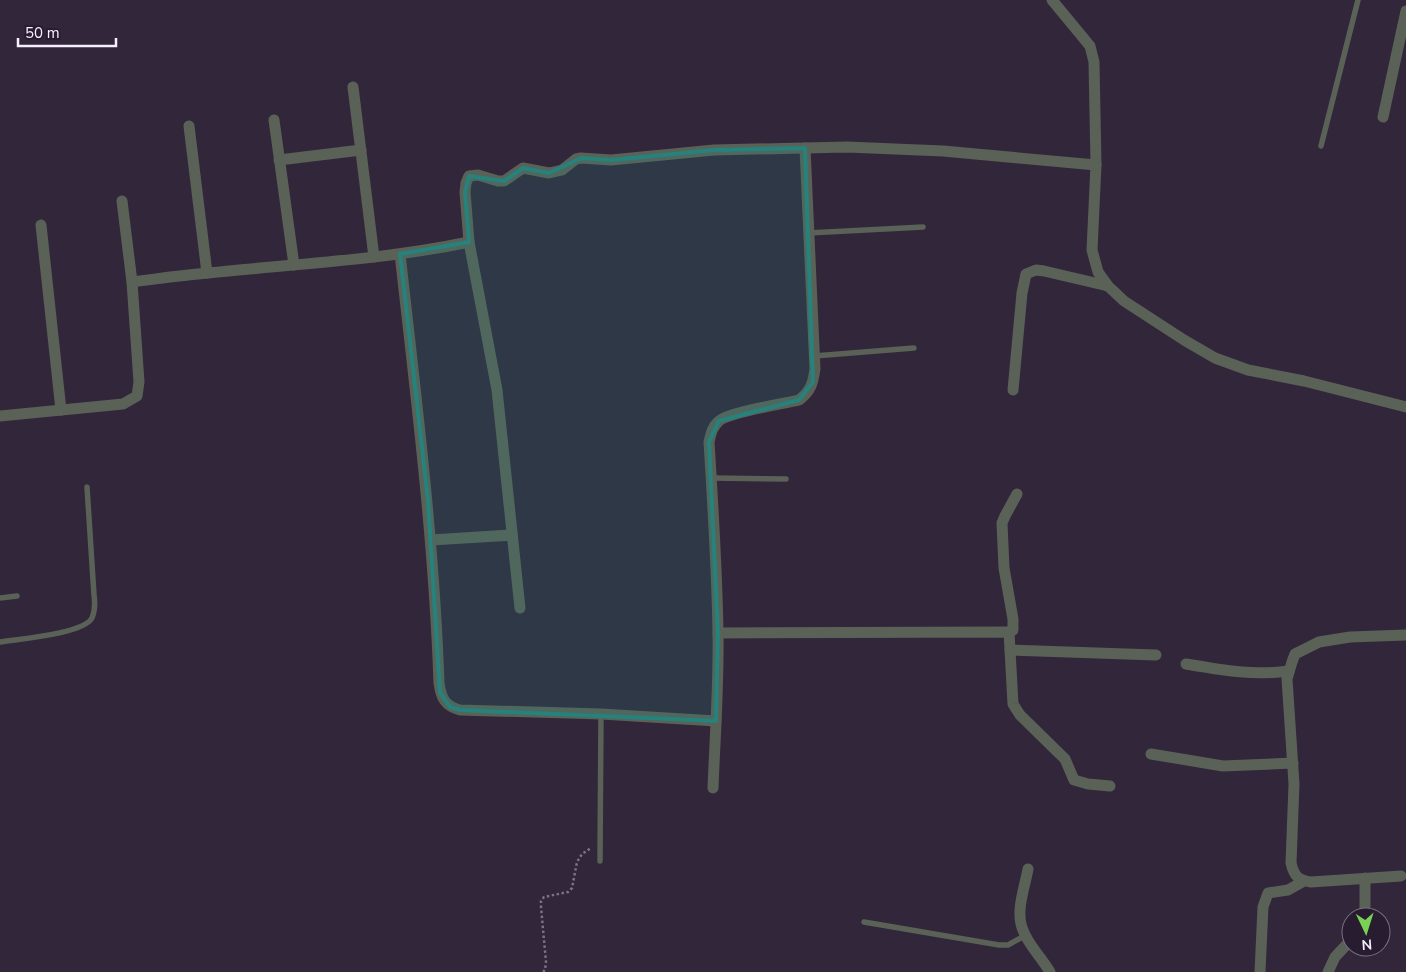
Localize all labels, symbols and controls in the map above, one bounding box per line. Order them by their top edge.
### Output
scale bar [18,15,115,47]
text: 50 m [25,23,60,43]
north arrow [1341,907,1391,957]
text: N [1361,935,1373,954]

